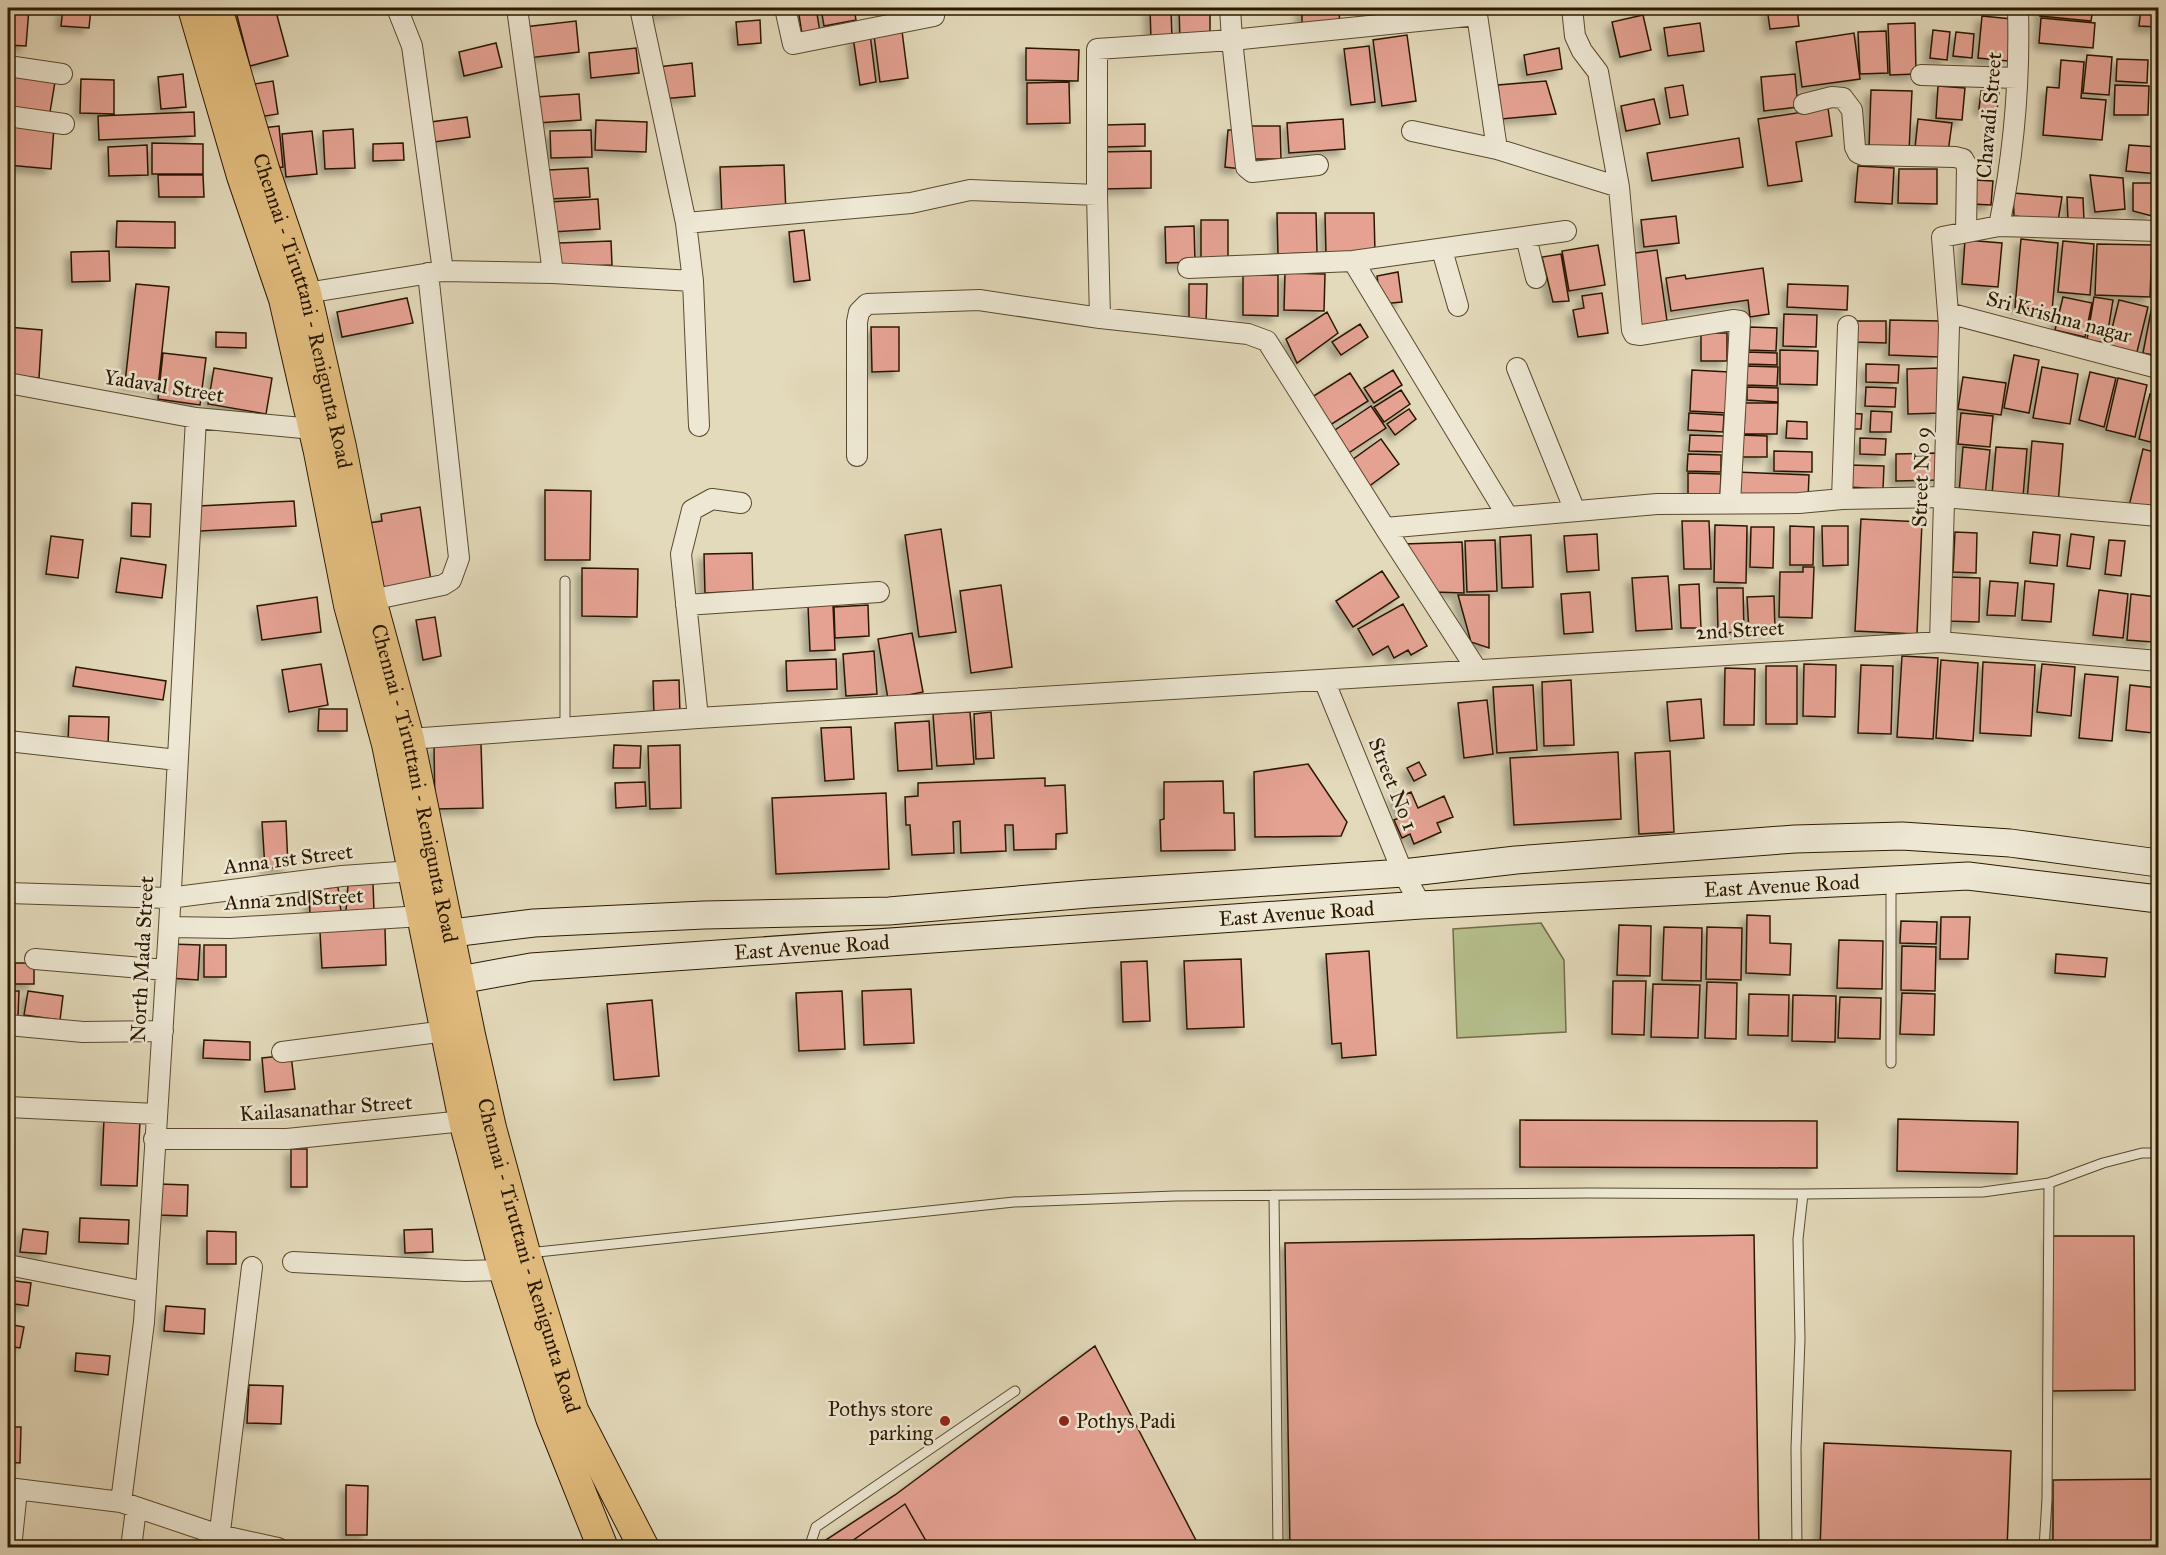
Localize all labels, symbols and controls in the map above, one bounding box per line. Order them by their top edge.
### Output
street label: Chavadi Street [1971,50,2008,179]
street label: Chennai - Tiruttani - Renigunta Road [247,150,358,471]
street label: Sri Krishna nagar [1983,285,2135,349]
street label: Yadaval Street [102,364,227,408]
street label: Street No 9 [1906,426,1936,528]
street label: 2nd Street [1695,615,1786,645]
street label: Chennai - Tiruttani - Renigunta Road [365,621,464,945]
street label: Street No 1 [1363,734,1423,834]
street label: Anna 1st Street [221,838,355,880]
street label: East Avenue Road [1703,869,1861,903]
street label: North Mada Street [125,875,159,1043]
street label: Anna 2nd Street [223,882,365,916]
street label: East Avenue Road [1218,895,1376,932]
street label: East Avenue Road [733,929,891,966]
street label: Kailasanathar Street [239,1089,414,1127]
street label: Chennai - Tiruttani - Renigunta Road [472,1096,586,1416]
place label: Pothys store parking [828,1396,933,1446]
place label: Pothys Padi [1076,1408,1176,1434]
marker: Pothys store parking [938,1414,952,1428]
marker: Pothys Padi [1057,1414,1071,1428]

